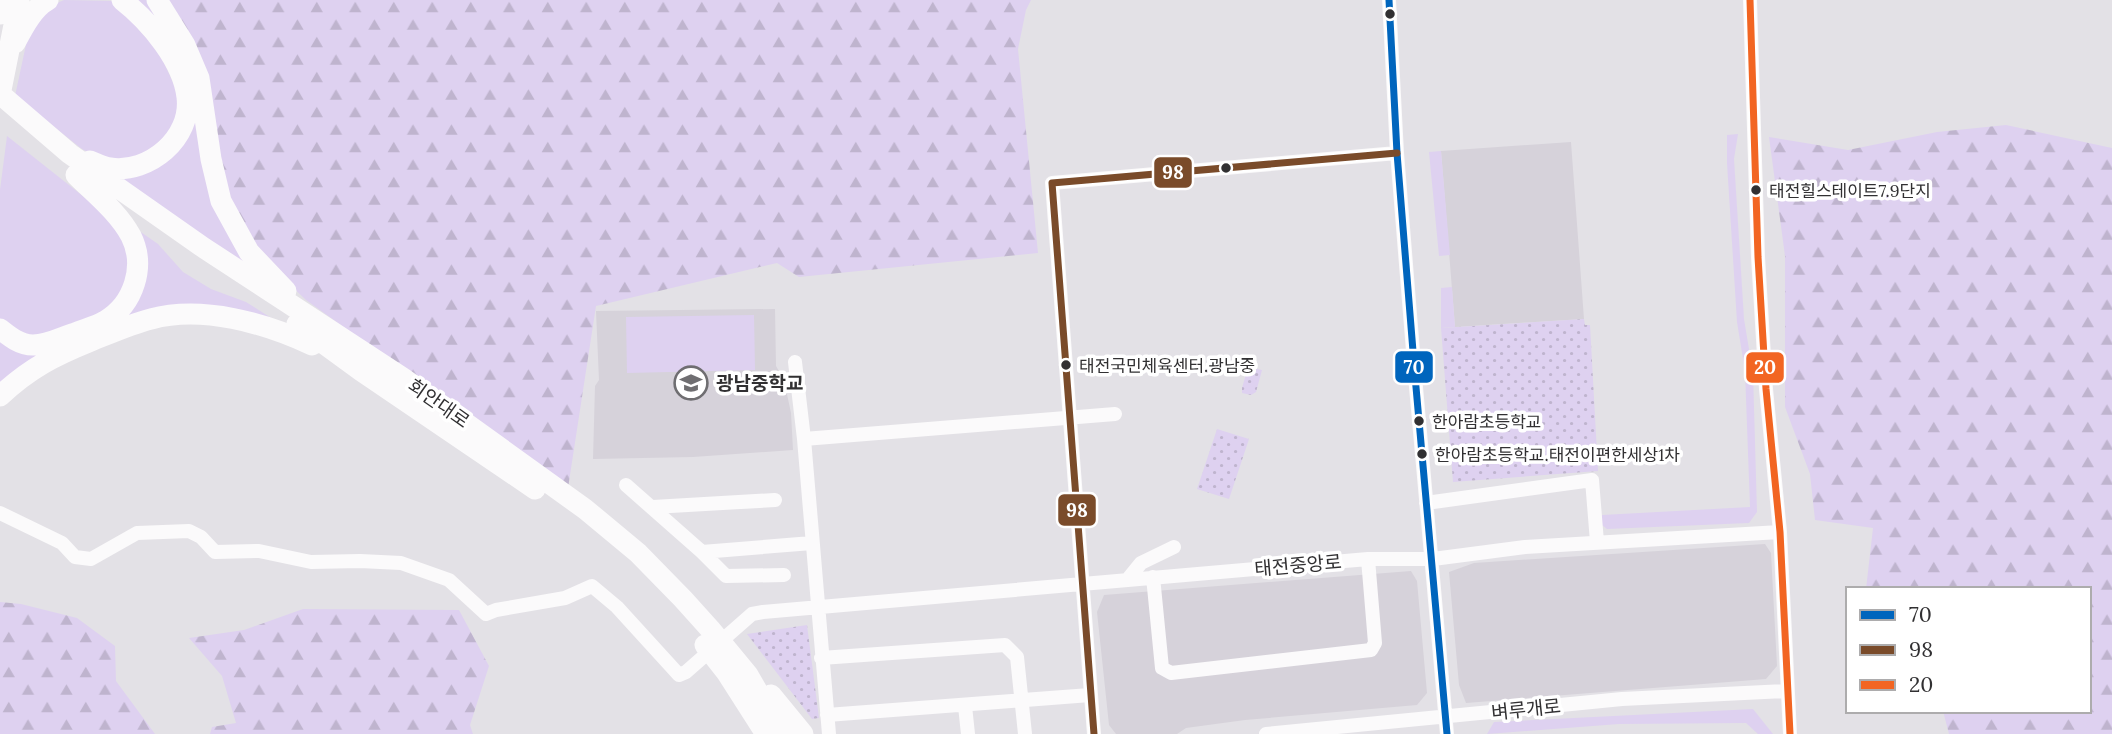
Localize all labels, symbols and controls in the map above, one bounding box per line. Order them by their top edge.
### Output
unlabelled marker [1383,7,1397,21]
line badge: 98 [1153,156,1193,189]
text: 98 [1162,160,1184,184]
unlabelled marker [1219,161,1233,175]
place label: 태전힐스테이트7.9단지 [1769,180,1931,202]
marker: 태전힐스테이트7.9단지 [1749,183,1763,197]
line badge: 70 [1394,350,1434,384]
line badge: 20 [1745,351,1785,384]
place label: 태전국민체육센터.광남중 [1079,355,1255,377]
text: 70 [1404,355,1425,379]
text: 20 [1754,355,1776,379]
marker: 태전국민체육센터.광남중 [1059,358,1073,372]
school or university icon: 광남중학교 [672,364,710,402]
place label: 광남중학교 [716,371,803,395]
street label: 회안대로 [403,373,475,433]
place label: 한아람초등학교 [1432,411,1541,433]
marker: 한아람초등학교 [1412,414,1426,428]
place label: 한아람초등학교.태전이편한세상1차 [1435,444,1680,466]
marker: 한아람초등학교.태전이편한세상1차 [1415,447,1429,461]
line badge: 98 [1057,493,1097,527]
text: 98 [1066,498,1088,522]
street label: 태전중앙로 [1253,549,1343,581]
legend [1846,587,2091,713]
text: 70 [1909,601,1932,628]
text: 98 [1909,636,1933,663]
text: 20 [1909,671,1933,698]
street label: 벼루개로 [1490,693,1562,725]

